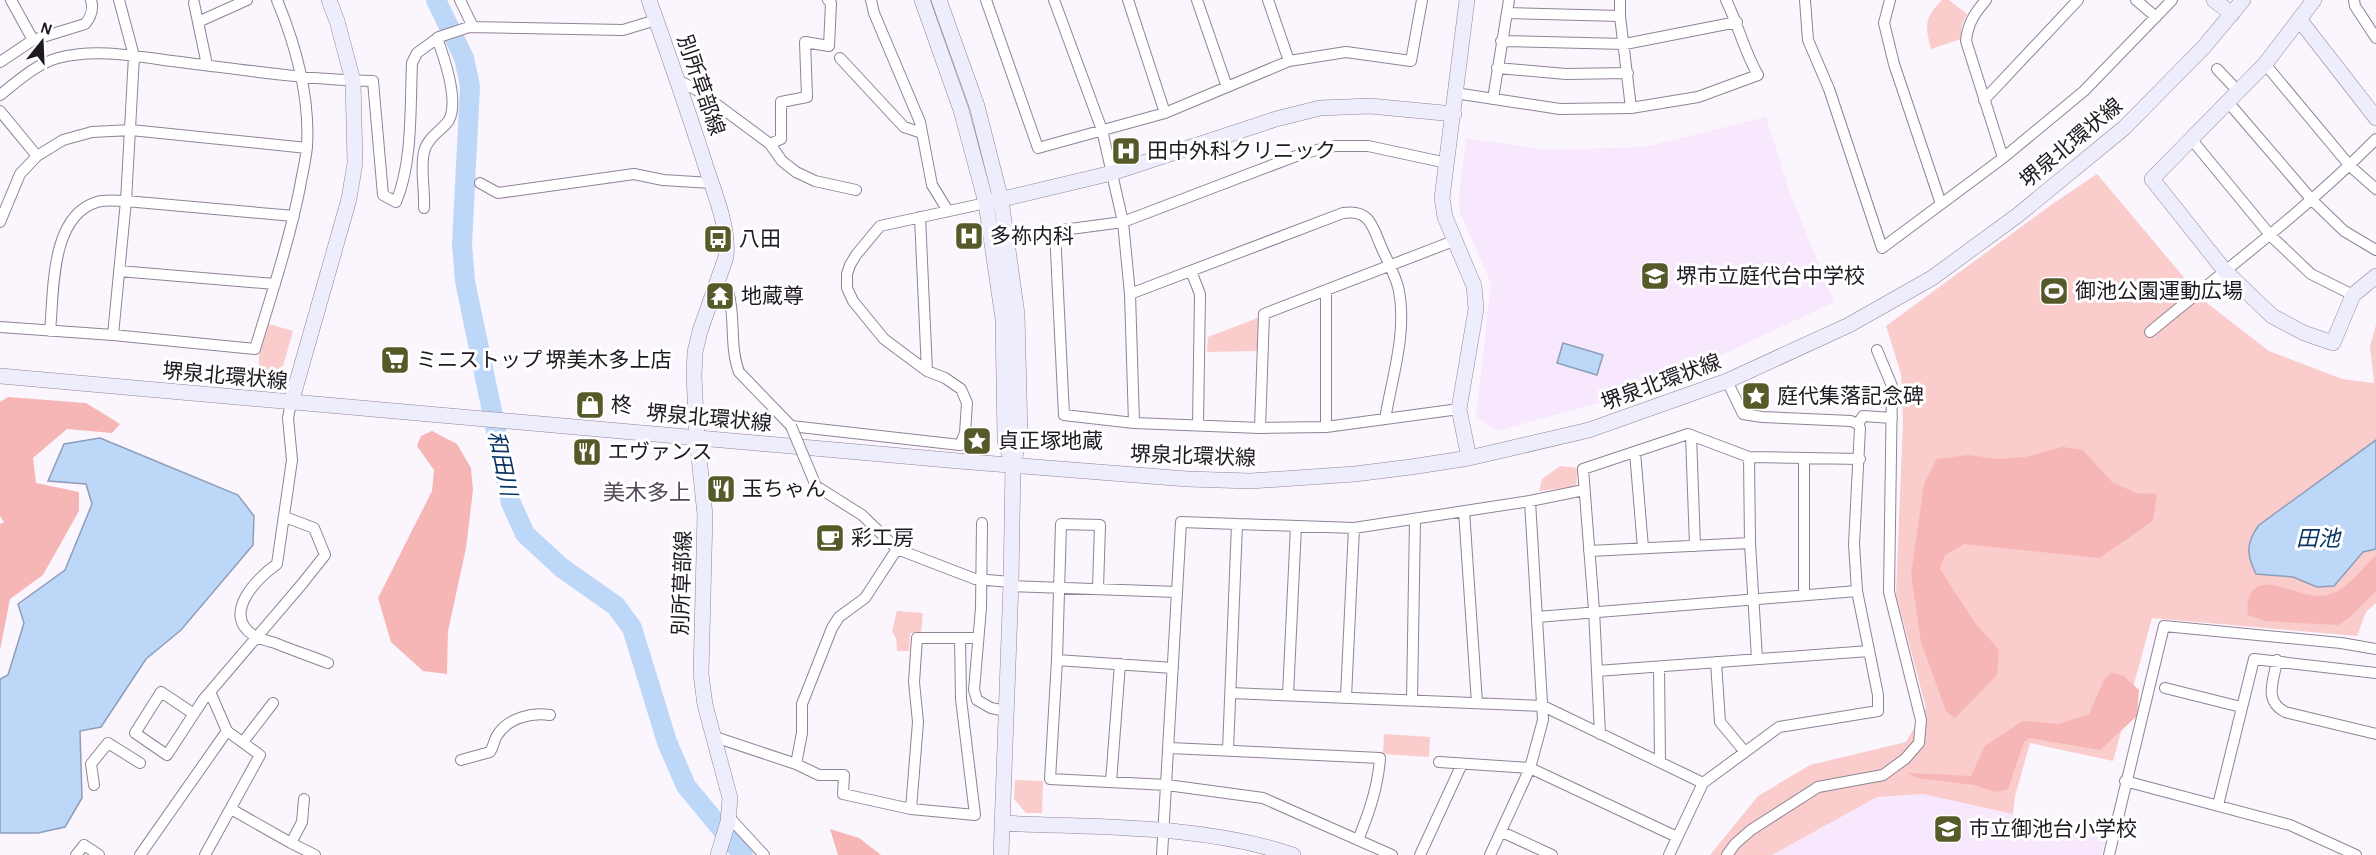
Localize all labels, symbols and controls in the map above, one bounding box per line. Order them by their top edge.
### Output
north arrow [12,12,72,72]
text: N [39,19,54,38]
street label: 別所草部線 [674,32,728,138]
street label: 堺泉北環状線 [2016,94,2126,192]
hospital icon: 田中外科クリニック [1110,135,1142,167]
place label: 田中外科クリニック [1147,140,1336,162]
hospital icon: 多祢内科 [953,220,985,252]
bus stop icon: 八田 [702,223,734,255]
place label: 多祢内科 [990,225,1074,247]
place label: 八田 [739,229,781,250]
school or university icon: 堺市立庭代台中学校 [1639,260,1671,292]
place label: 堺市立庭代台中学校 [1676,265,1865,287]
sports icon: 御池公園運動広場 [2038,275,2070,307]
temple icon: 地蔵尊 [704,280,736,312]
place label: 御池公園運動広場 [2075,280,2243,302]
place label: 地蔵尊 [741,285,804,307]
supermarket icon: ミニストップ 堺美木多上店 [379,344,411,376]
place label: ミニストップ 堺美木多上店 [416,349,671,371]
street label: 堺泉北環状線 [1598,350,1724,414]
street label: 堺泉北環状線 [161,360,289,392]
place icon: 庭代集落記念碑 [1740,380,1772,412]
place label: 庭代集落記念碑 [1777,385,1924,407]
shop icon: 柊 [574,389,606,421]
place label: 柊 [611,394,632,416]
street label: 堺泉北環状線 [645,402,773,434]
place icon: 貞正塚地蔵 [961,425,993,457]
water label: 和田川 [484,428,521,500]
place label: 貞正塚地蔵 [998,430,1103,452]
restaurant icon: エヴァンス [571,436,603,468]
place label: エヴァンス [608,441,713,463]
street label: 堺泉北環状線 [1130,443,1256,469]
restaurant icon: 玉ちゃん [705,473,737,505]
place label: 玉ちゃん [742,479,826,500]
district label: 美木多上 [603,481,691,504]
cafe icon: 彩工房 [814,522,846,554]
place label: 彩工房 [851,527,914,549]
water label: 田池 [2296,527,2342,550]
street label: 別所草部線 [669,530,695,636]
school or university icon: 市立御池台小学校 [1932,813,1964,845]
place label: 市立御池台小学校 [1969,818,2137,840]

